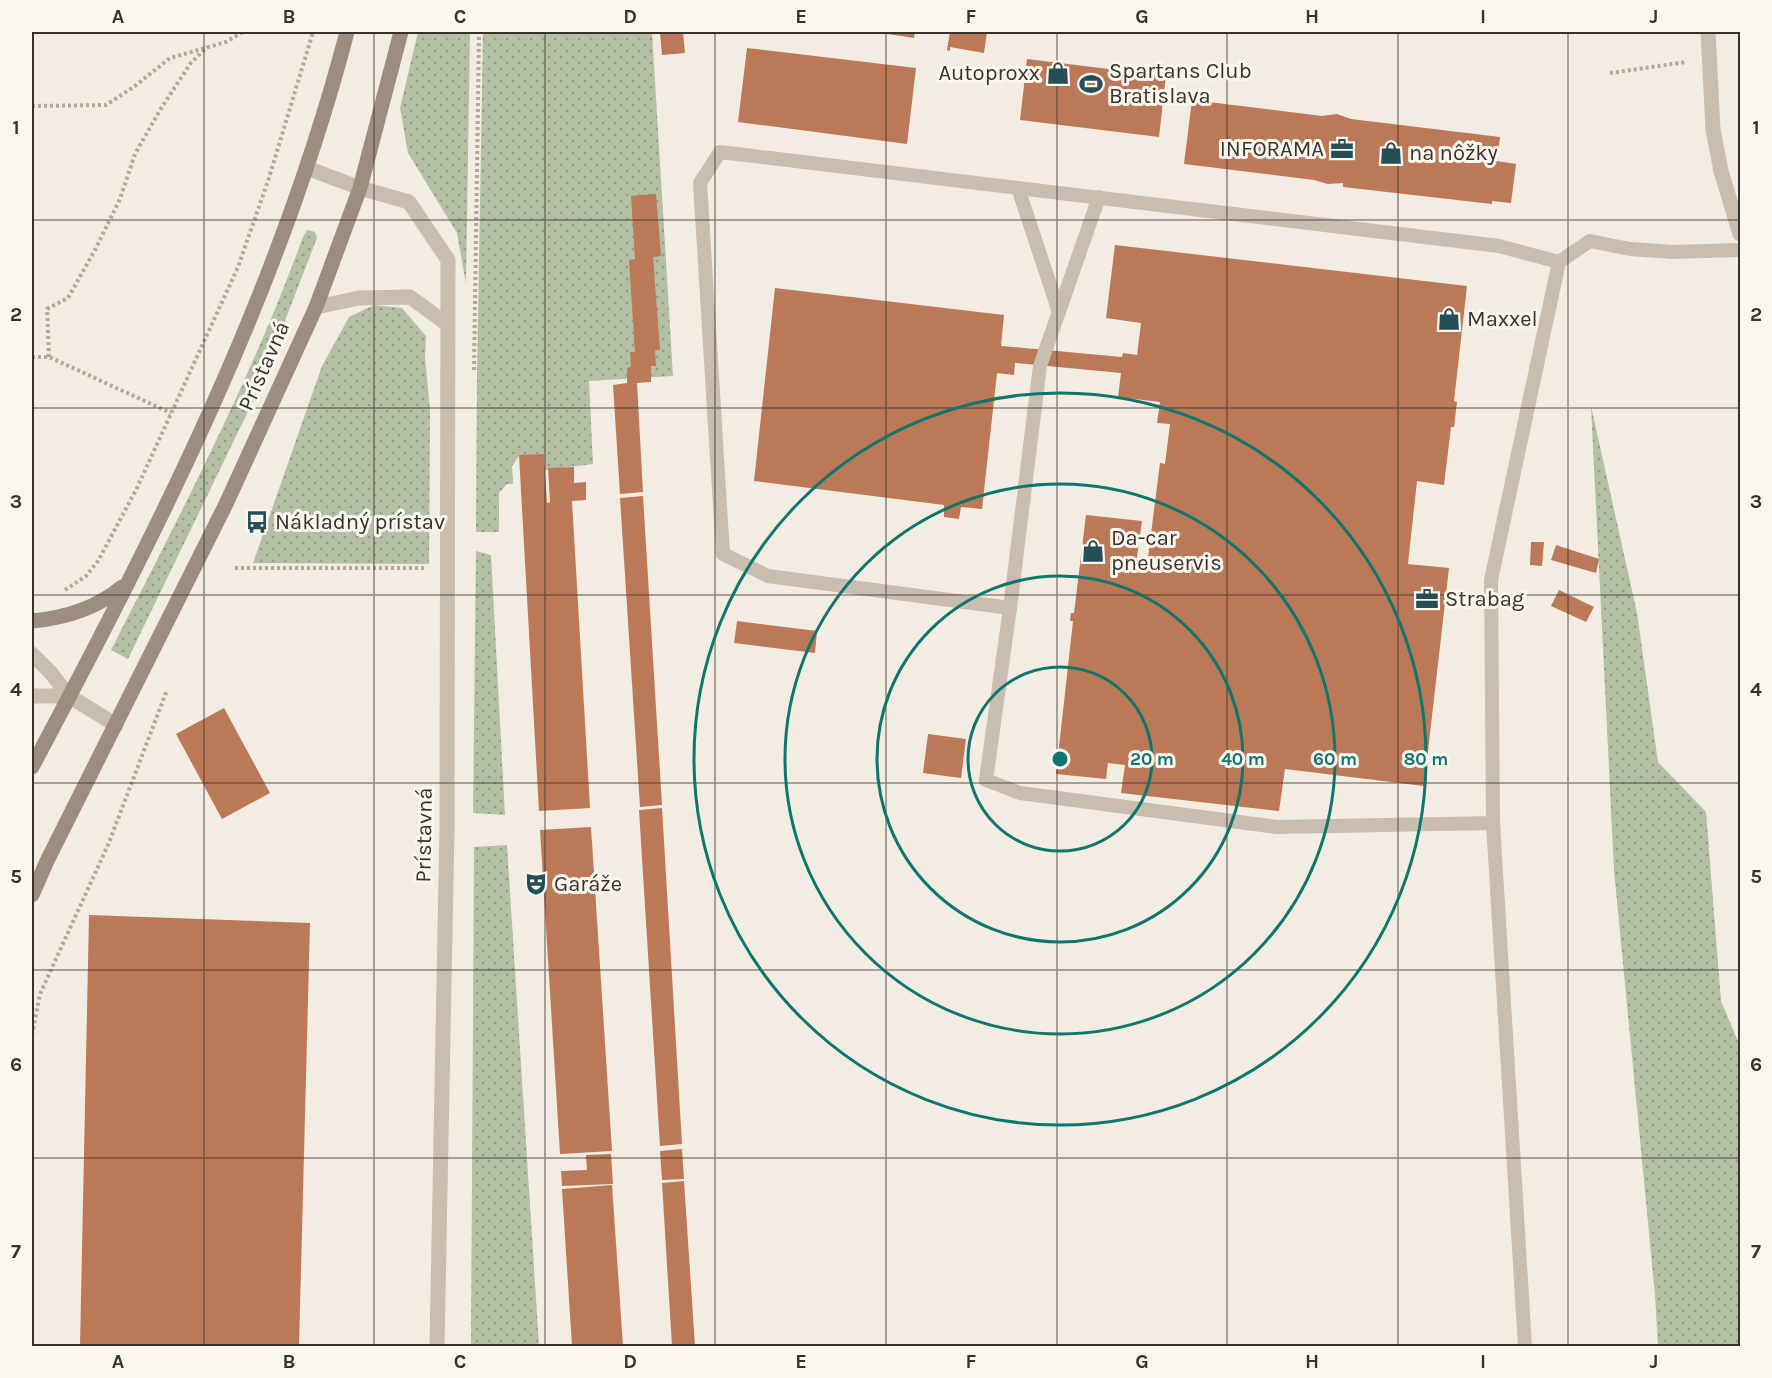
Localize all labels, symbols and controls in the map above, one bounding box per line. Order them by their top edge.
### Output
text: A [112,5,125,28]
text: B [283,5,295,28]
text: C [454,5,466,28]
text: D [623,5,637,28]
text: E [795,5,807,28]
text: F [966,5,977,28]
text: G [1135,5,1149,28]
text: H [1305,5,1319,28]
text: I [1480,5,1486,28]
text: J [1650,5,1658,28]
place label: Spartans Club Bratislava [1109,58,1252,109]
place label: Autoproxx [938,60,1040,86]
shop icon: Autoproxx [1045,60,1071,86]
sports icon: Spartans Club Bratislava [1078,71,1104,97]
text: 1 [12,116,20,139]
text: 1 [1752,116,1760,139]
place label: INFORAMA [1220,136,1324,162]
office icon: INFORAMA [1329,136,1355,162]
shop icon: na nôžky [1378,140,1404,166]
place label: na nôžky [1409,140,1498,166]
text: 2 [10,303,22,326]
text: 2 [1750,303,1762,326]
shop icon: Maxxel [1436,306,1462,332]
place label: Maxxel [1467,306,1538,332]
street label: Prístavná [233,317,295,415]
text: 3 [10,490,22,513]
text: 3 [1750,490,1762,513]
bus stop icon: Nákladný prístav [244,509,270,535]
place label: Nákladný prístav [275,509,445,535]
place label: Da-car pneuservis [1111,525,1222,576]
shop icon: Da-car pneuservis [1080,538,1106,564]
office icon: Strabag [1414,586,1440,612]
place label: Strabag [1445,586,1525,612]
text: 4 [10,678,22,701]
text: 4 [1750,678,1762,701]
text: 20 m [1130,748,1174,770]
text: 40 m [1221,748,1265,770]
text: 60 m [1313,748,1357,770]
text: 80 m [1404,748,1448,770]
centre of rings [1050,749,1070,769]
street label: Prístavná [410,787,438,883]
text: 5 [10,865,22,888]
text: 5 [1750,865,1762,888]
theatre icon: Garáže [523,871,549,897]
place label: Garáže [554,871,622,897]
text: 6 [10,1053,22,1076]
text: 6 [1750,1053,1762,1076]
text: 7 [11,1240,21,1263]
text: 7 [1751,1240,1761,1263]
text: A [112,1350,125,1373]
text: B [283,1350,295,1373]
text: C [454,1350,466,1373]
text: D [623,1350,637,1373]
text: E [795,1350,807,1373]
text: F [966,1350,977,1373]
text: G [1135,1350,1149,1373]
text: H [1305,1350,1319,1373]
text: I [1480,1350,1486,1373]
text: J [1650,1350,1658,1373]

